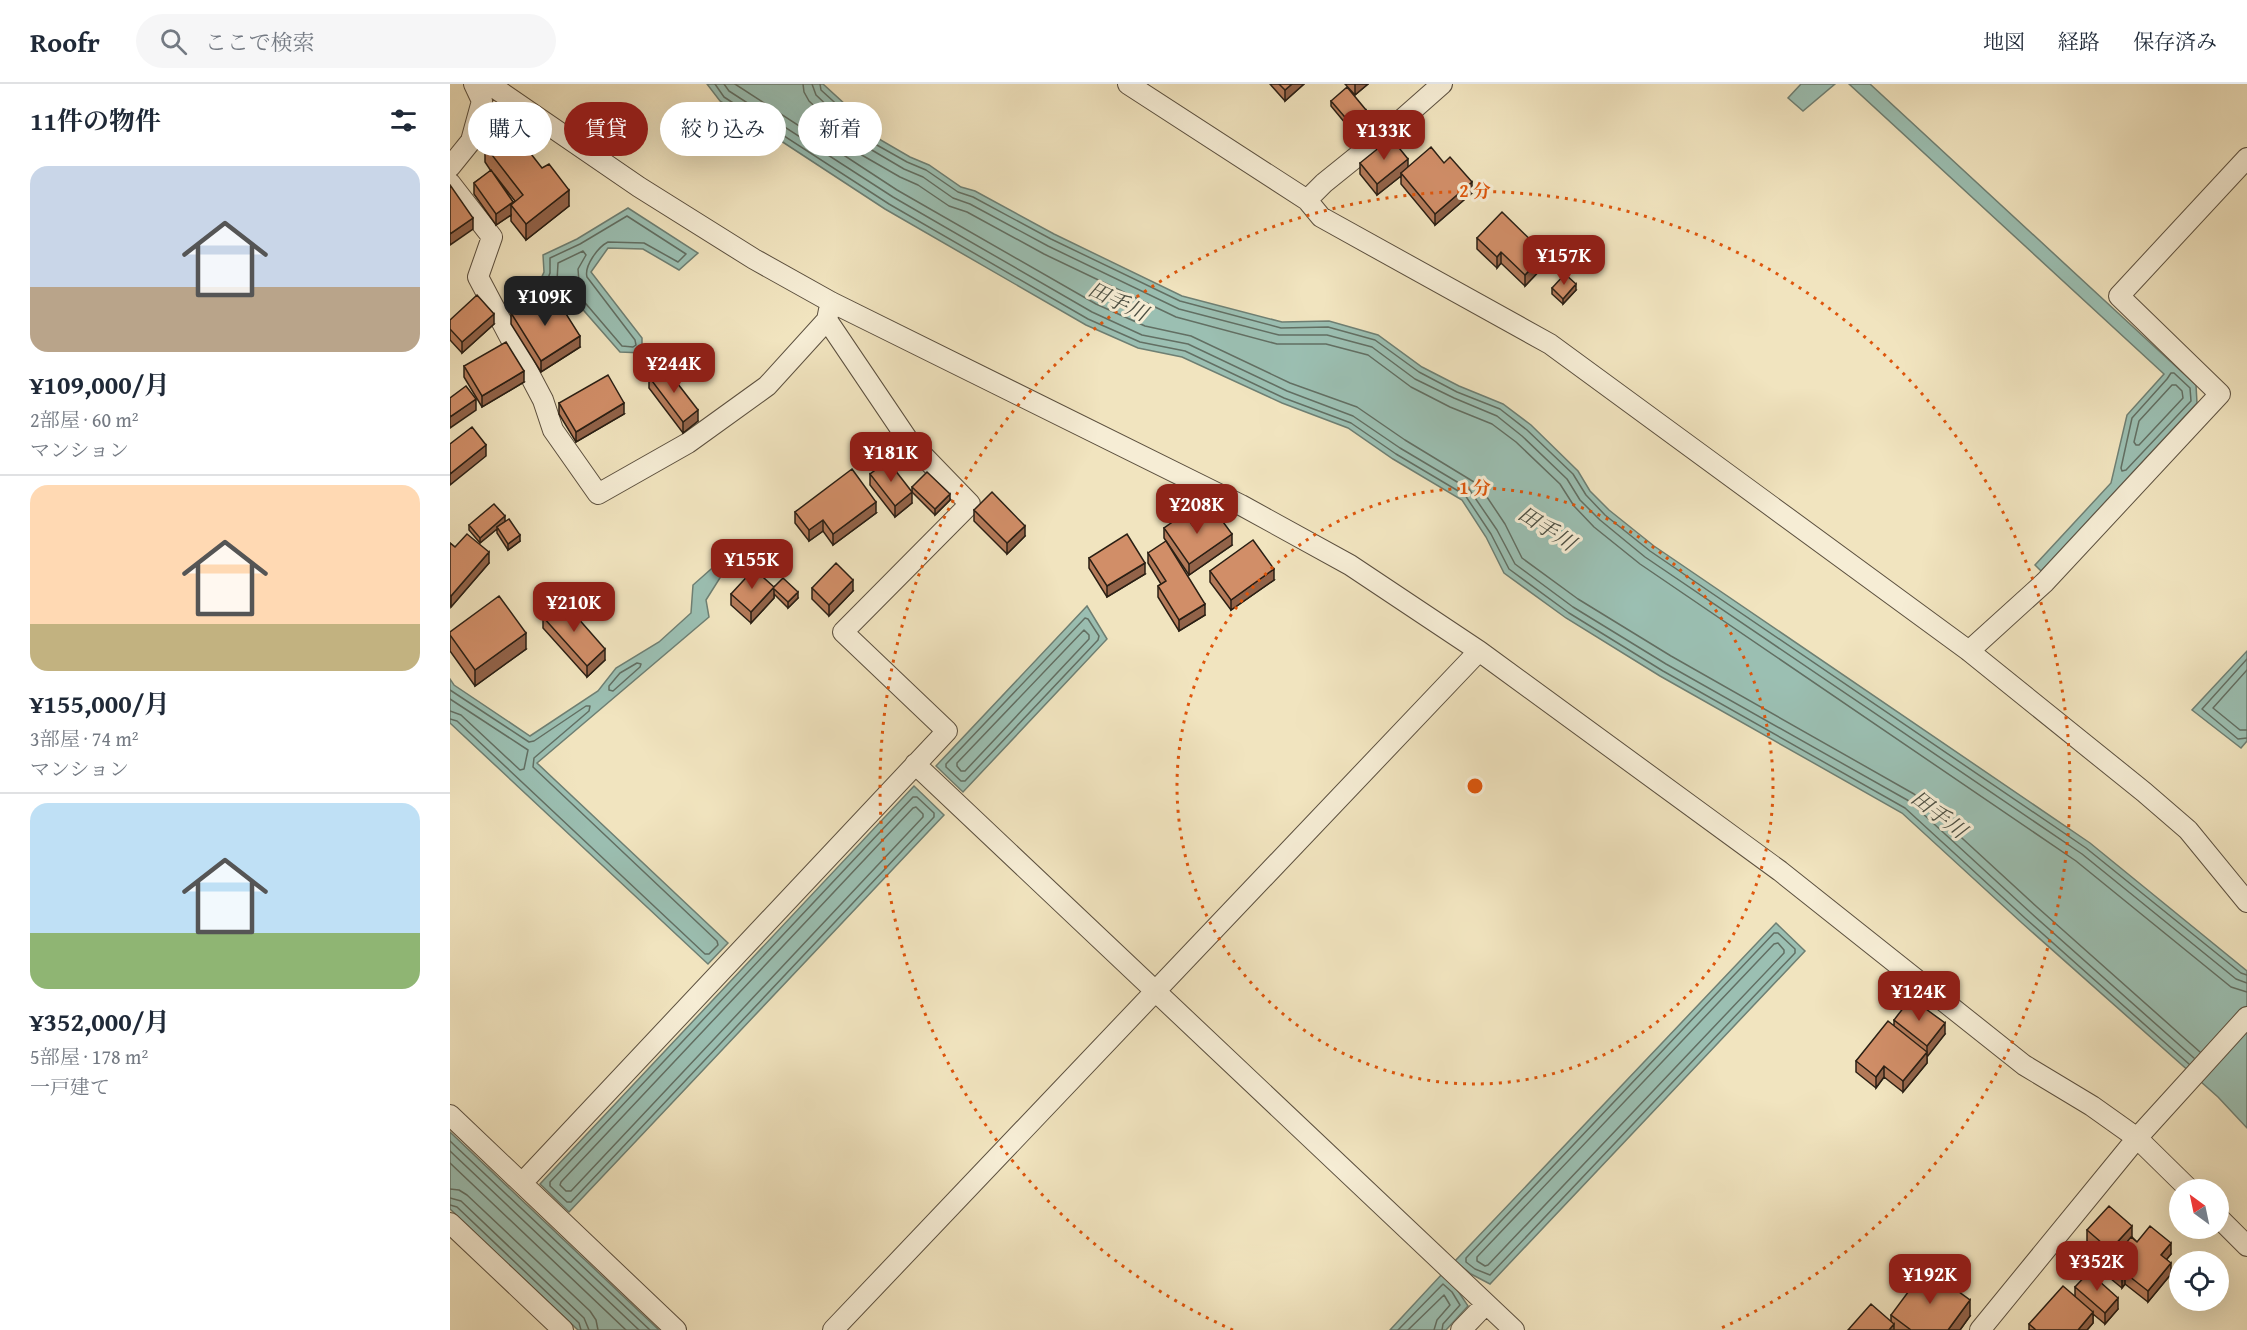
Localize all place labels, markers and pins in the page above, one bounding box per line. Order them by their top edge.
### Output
pin: ¥133K [1342,110,1426,161]
pin: ¥157K [1522,235,1606,286]
pin: ¥109K [503,276,587,327]
pin: ¥244K [632,343,716,394]
pin: ¥181K [849,432,933,483]
pin: ¥208K [1155,484,1239,535]
pin: ¥155K [710,539,794,590]
pin: ¥210K [532,582,616,633]
centre of rings [1465,776,1485,796]
pin: ¥124K [1877,971,1961,1022]
pin: ¥352K [2055,1241,2139,1292]
pin: ¥192K [1888,1254,1972,1305]

